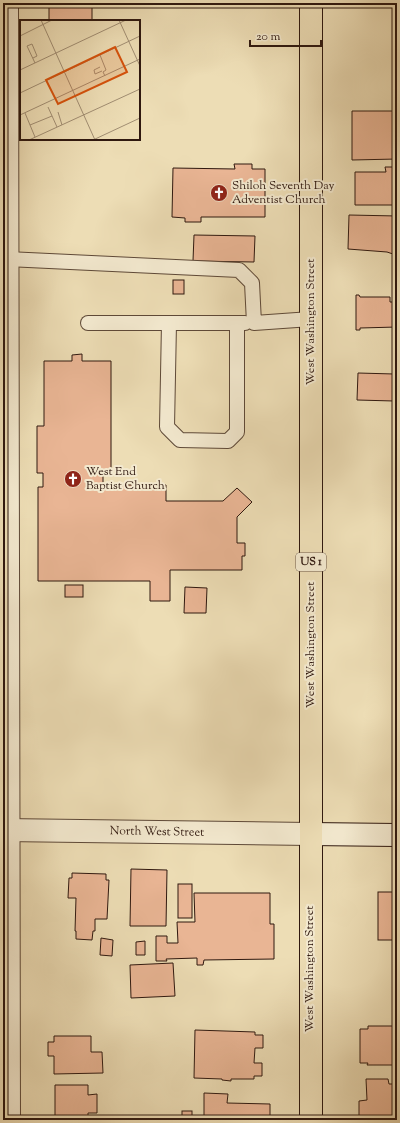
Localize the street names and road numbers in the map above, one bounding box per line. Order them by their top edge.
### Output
street label: West Washington Street [302,259,320,385]
road number: US 1 [296,553,326,571]
street label: West Washington Street [302,582,320,708]
street label: North West Street [110,822,204,842]
street label: West Washington Street [301,906,319,1032]

